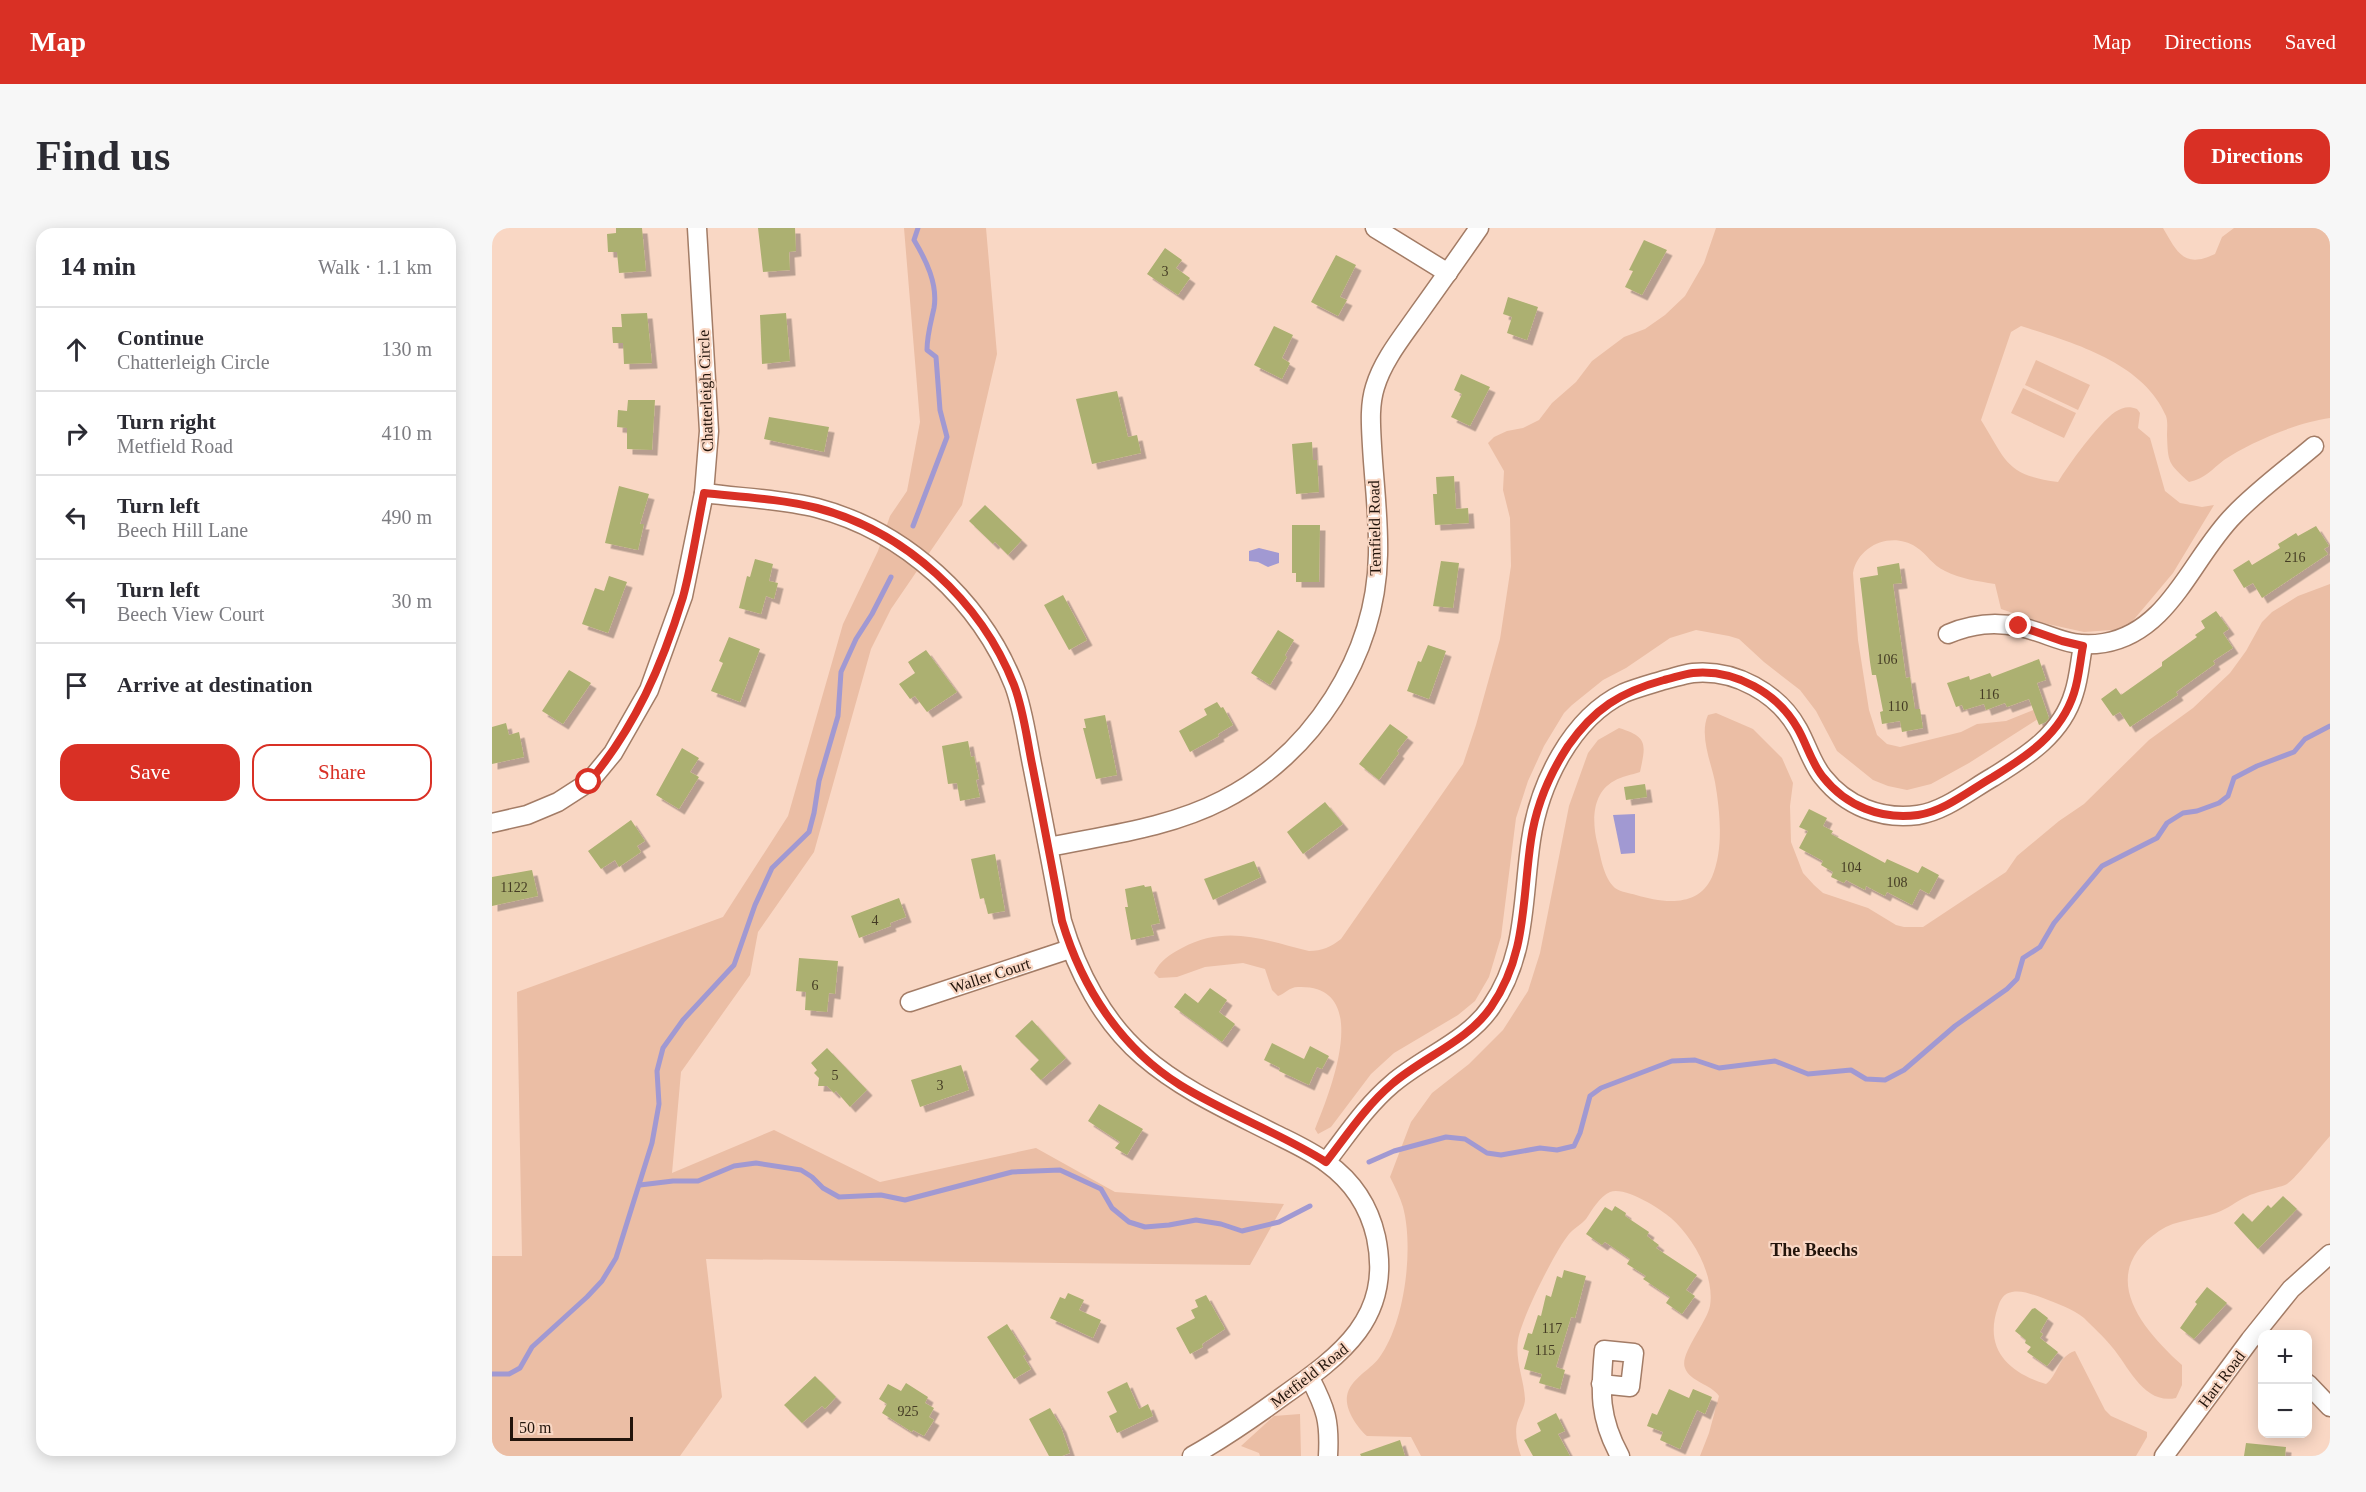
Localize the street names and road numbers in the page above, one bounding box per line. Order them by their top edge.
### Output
street label: Chatterleigh Circle [695,330,717,452]
street label: Temfield Road [1365,480,1384,576]
street label: Waller Court [948,954,1033,996]
street label: Metfield Road [1267,1340,1351,1411]
street label: Hart Road [2195,1348,2248,1411]

